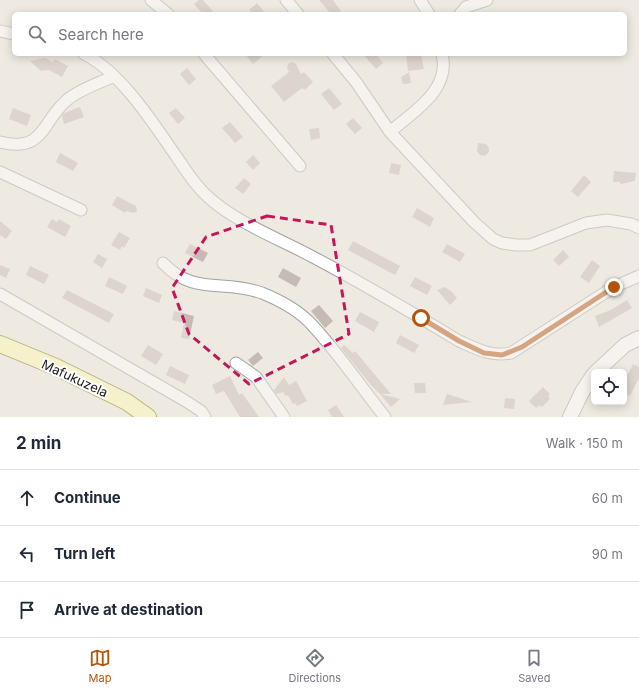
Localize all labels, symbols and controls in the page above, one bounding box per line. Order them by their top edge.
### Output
search box [12,12,627,56]
icon: search [26,23,48,45]
text: Search here [58,25,144,44]
route end [605,278,623,296]
route start [412,309,430,327]
street label: Mafukuzela [39,356,111,400]
map controls [591,369,627,405]
button: locate [591,369,627,405]
text: 2 min [16,433,61,453]
text: Walk · 150 m [546,435,623,451]
icon: ahead [16,487,38,509]
text: Continue [54,488,121,507]
text: 60 m [592,490,623,506]
icon: left [16,543,38,565]
text: Turn left [54,544,115,563]
text: 90 m [592,546,623,562]
icon: arrive [16,599,38,621]
text: Arrive at destination [54,600,203,619]
tab: Map [89,647,111,685]
tab: Directions [289,647,341,685]
tab: Saved [518,647,550,685]

